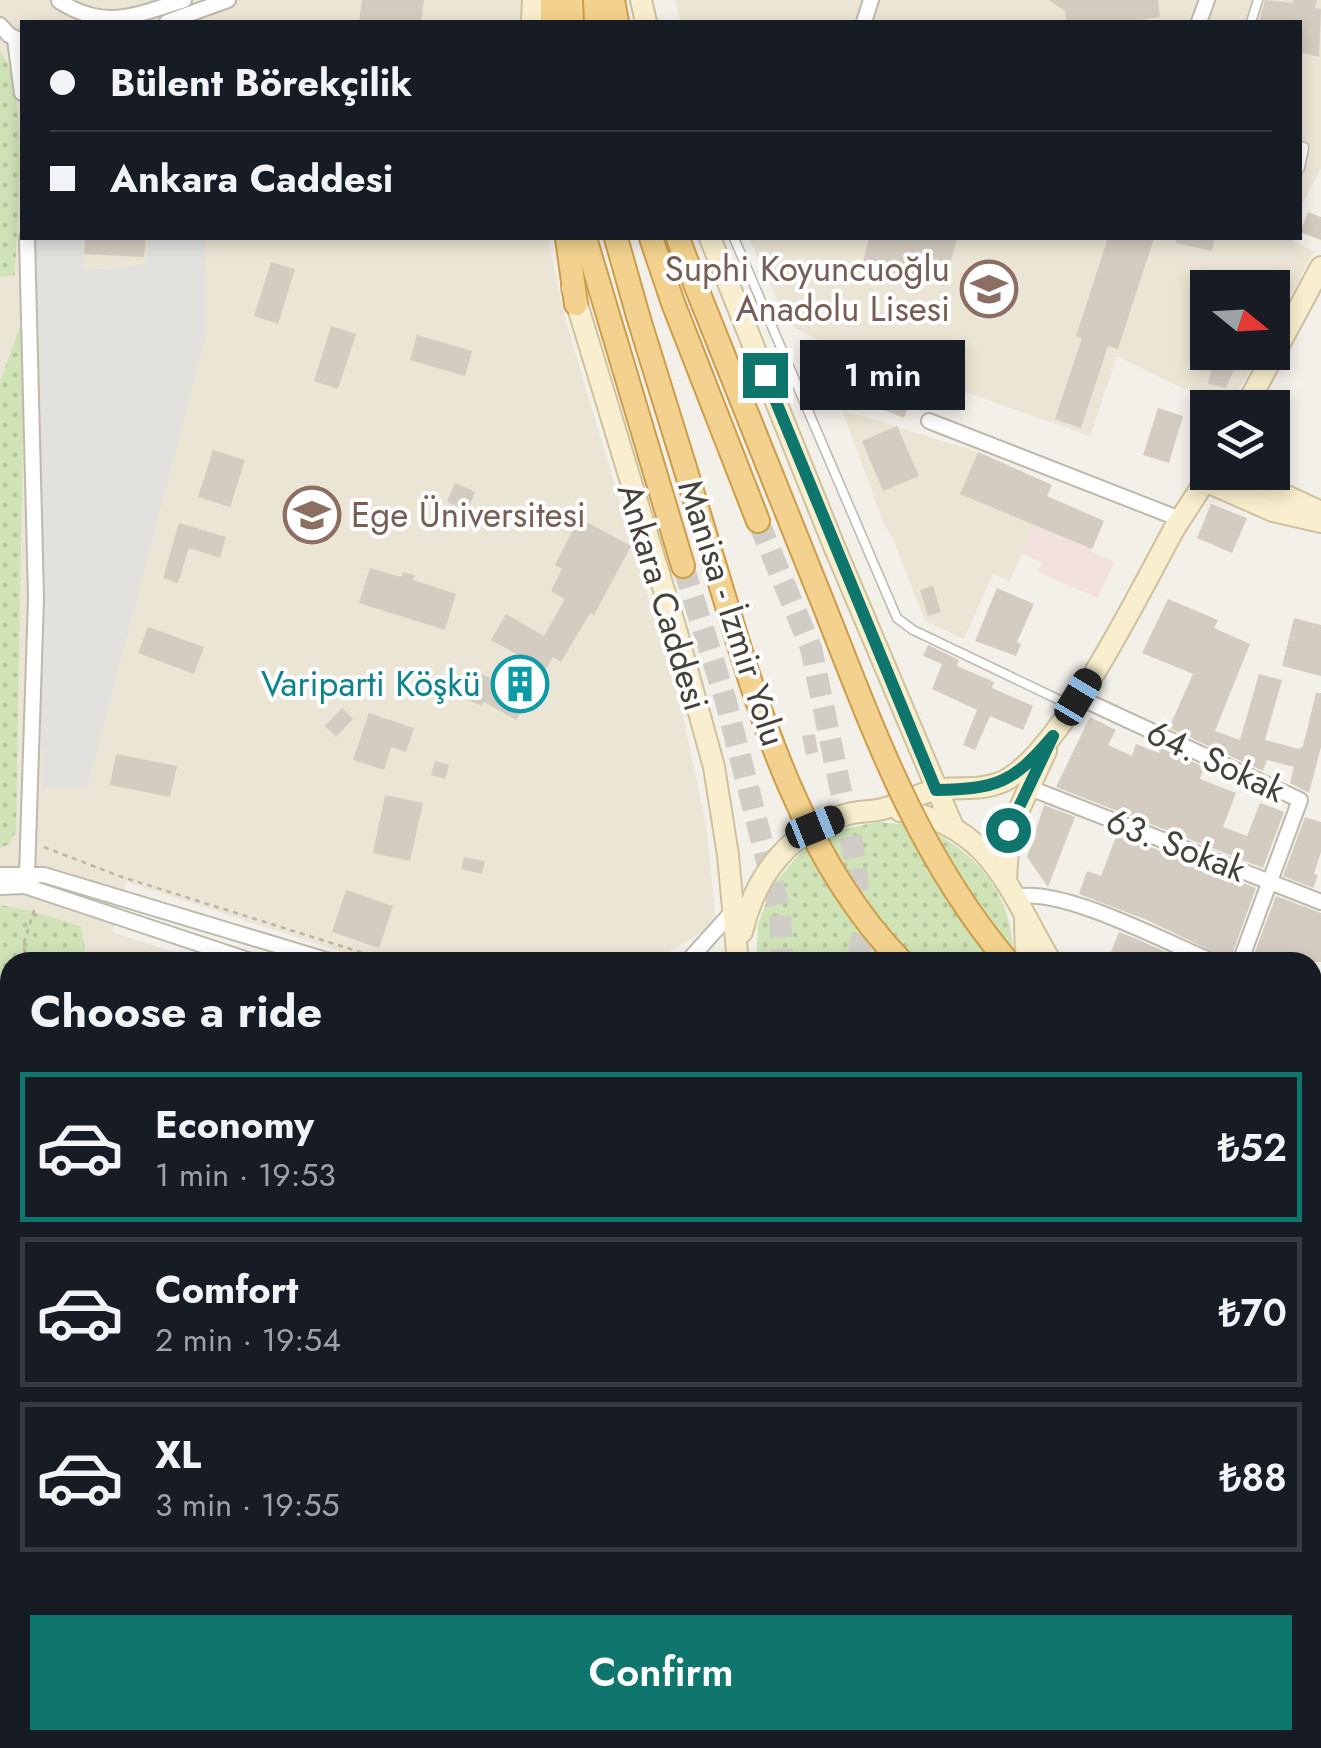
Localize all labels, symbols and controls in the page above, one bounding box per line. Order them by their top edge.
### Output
text: Bülent Börekçilik [110,55,412,110]
text: Ankara Caddesi [110,151,393,206]
place label: Suphi Koyuncuoğlu Anadolu Lisesi [664,244,950,334]
school or university icon: Suphi Koyuncuoğlu Anadolu Lisesi [959,259,1019,319]
north arrow [1190,270,1290,370]
map controls [1190,270,1290,490]
callout: 1 min [800,340,965,410]
text: 1 min [844,352,921,398]
route end [743,353,788,398]
button: layers [1190,390,1290,490]
street label: Manisa - İzmir Yolu [665,473,799,753]
street label: Ankara Caddesi [605,477,721,717]
school or university icon: Ege Üniversitesi [282,485,342,545]
place label: Ege Üniversitesi [351,490,586,540]
building icon: Variparti Köşkü [490,654,550,714]
place label: Variparti Köşkü [261,659,481,709]
car [1050,664,1106,730]
street label: 64. Sokak [1139,707,1294,815]
street label: 63. Sokak [1099,796,1254,895]
car [782,802,848,852]
route start [986,808,1031,853]
text: Choose a ride [30,979,322,1044]
text: Economy [155,1097,314,1152]
icon: car [35,1102,125,1192]
text: ₺52 [1218,1120,1287,1175]
text: 1 min · 19:53 [155,1152,336,1198]
text: Comfort [155,1262,298,1317]
icon: car [35,1267,125,1357]
text: ₺70 [1219,1285,1287,1340]
text: 2 min · 19:54 [155,1317,341,1363]
text: XL [155,1427,201,1482]
icon: car [35,1432,125,1522]
text: ₺88 [1220,1450,1287,1505]
text: 3 min · 19:55 [155,1482,339,1528]
button: Confirm [30,1615,1292,1730]

